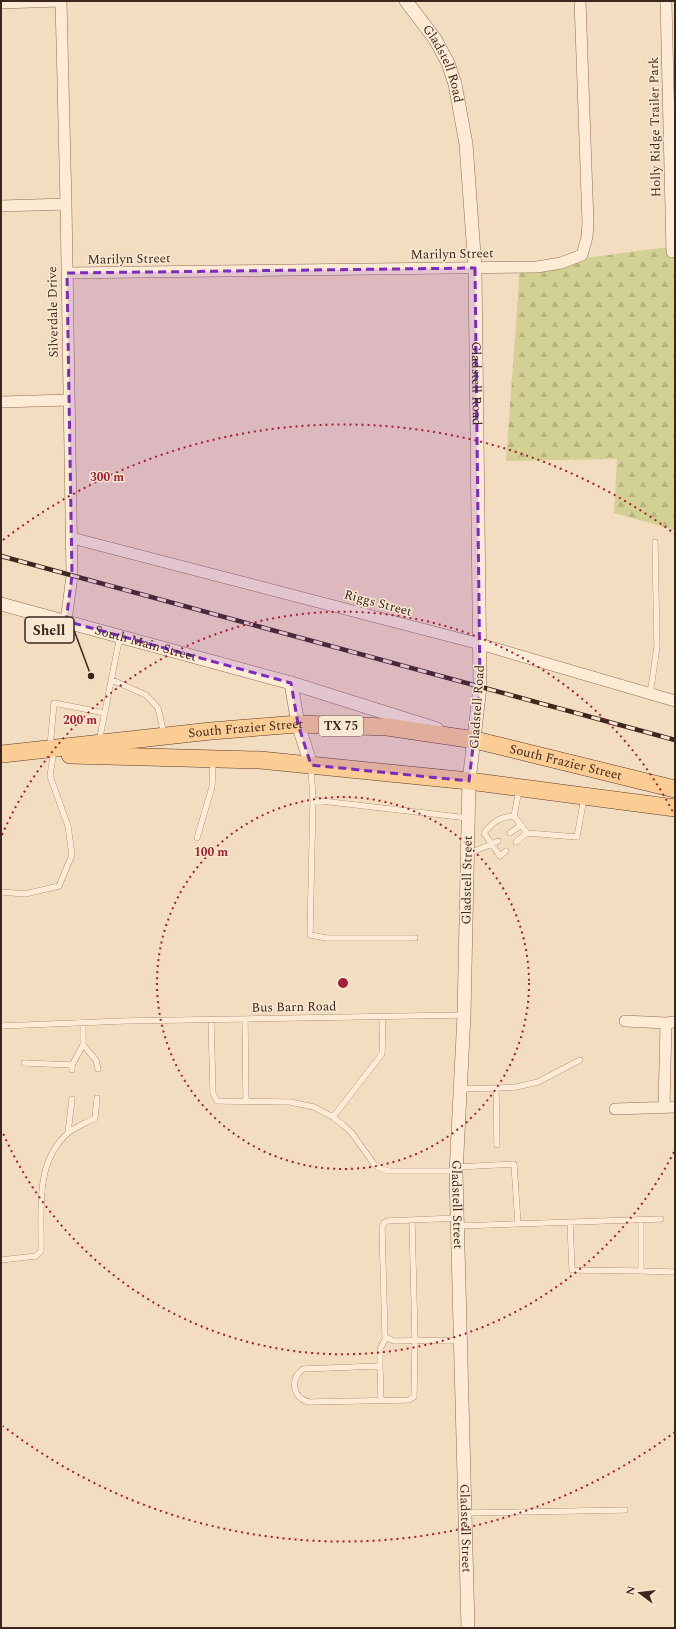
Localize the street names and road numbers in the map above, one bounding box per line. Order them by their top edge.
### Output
street label: Gladstell Road [417,20,468,104]
street label: Holly Ridge Trailer Park [644,57,666,197]
street label: Marilyn Street [410,243,494,265]
street label: Marilyn Street [87,248,171,270]
street label: Silverdale Drive [42,266,64,358]
street label: Gladstell Road [466,341,487,426]
street label: Riggs Street [342,584,415,622]
street label: South Main Street [93,620,199,667]
street label: Gladstell Road [464,664,490,750]
street label: South Frazier Street [187,714,304,743]
road number: TX 75 [319,716,363,736]
street label: South Frazier Street [507,739,625,786]
street label: Gladstell Street [456,835,478,925]
street label: Bus Barn Road [251,996,337,1018]
street label: Gladstell Street [446,1160,468,1250]
street label: Gladstell Street [454,1484,477,1573]

